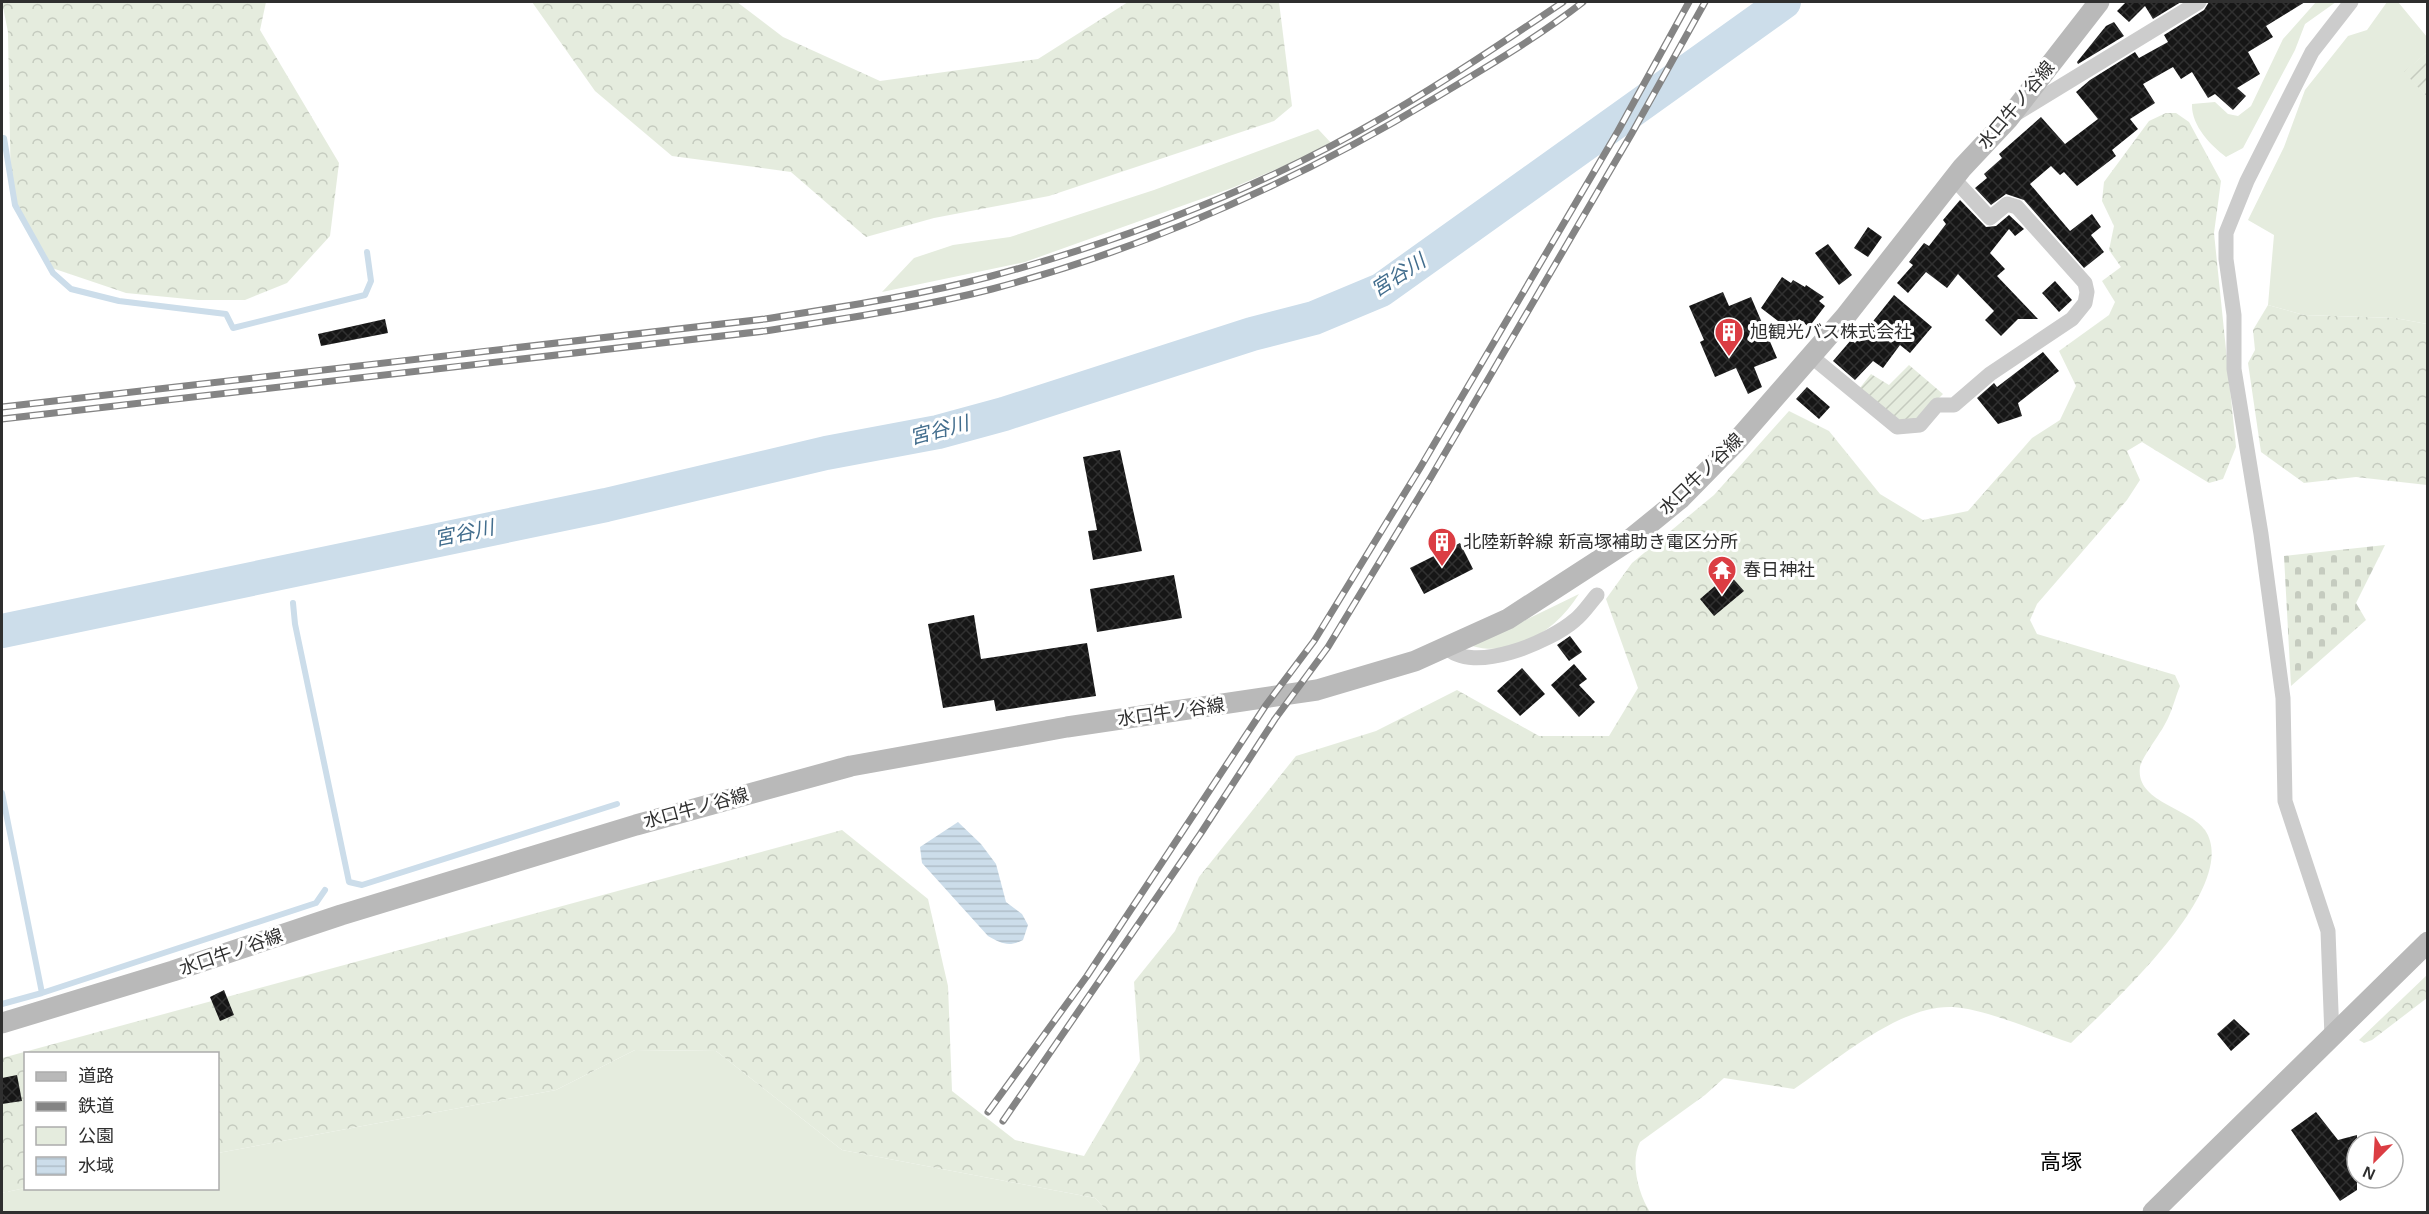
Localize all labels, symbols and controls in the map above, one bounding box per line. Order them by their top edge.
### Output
street label: 水口牛ノ谷線 [1974,57,2058,153]
water label: 宮谷川 [1367,248,1431,301]
building icon: 旭観光バス株式会社 [1713,316,1745,358]
place label: 旭観光バス株式会社 [1750,322,1912,342]
water label: 宮谷川 [907,411,973,448]
street label: 水口牛ノ谷線 [1655,429,1747,519]
water label: 宮谷川 [432,516,498,550]
building icon: 北陸新幹線 新高塚補助き電区分所 [1426,526,1458,568]
place label: 北陸新幹線 新高塚補助き電区分所 [1463,532,1738,552]
temple icon: 春日神社 [1706,554,1738,596]
place label: 春日神社 [1743,560,1815,580]
street label: 水口牛ノ谷線 [1116,695,1226,729]
street label: 水口牛ノ谷線 [641,784,751,832]
street label: 水口牛ノ谷線 [177,925,285,979]
legend [24,1052,219,1190]
text: 道路 [78,1066,114,1086]
text: 鉄道 [78,1096,114,1116]
text: 公園 [78,1126,114,1146]
north arrow [2345,1130,2405,1190]
district label: 高塚 [2040,1150,2082,1173]
text: 水域 [78,1156,114,1176]
text: N [2360,1163,2378,1183]

